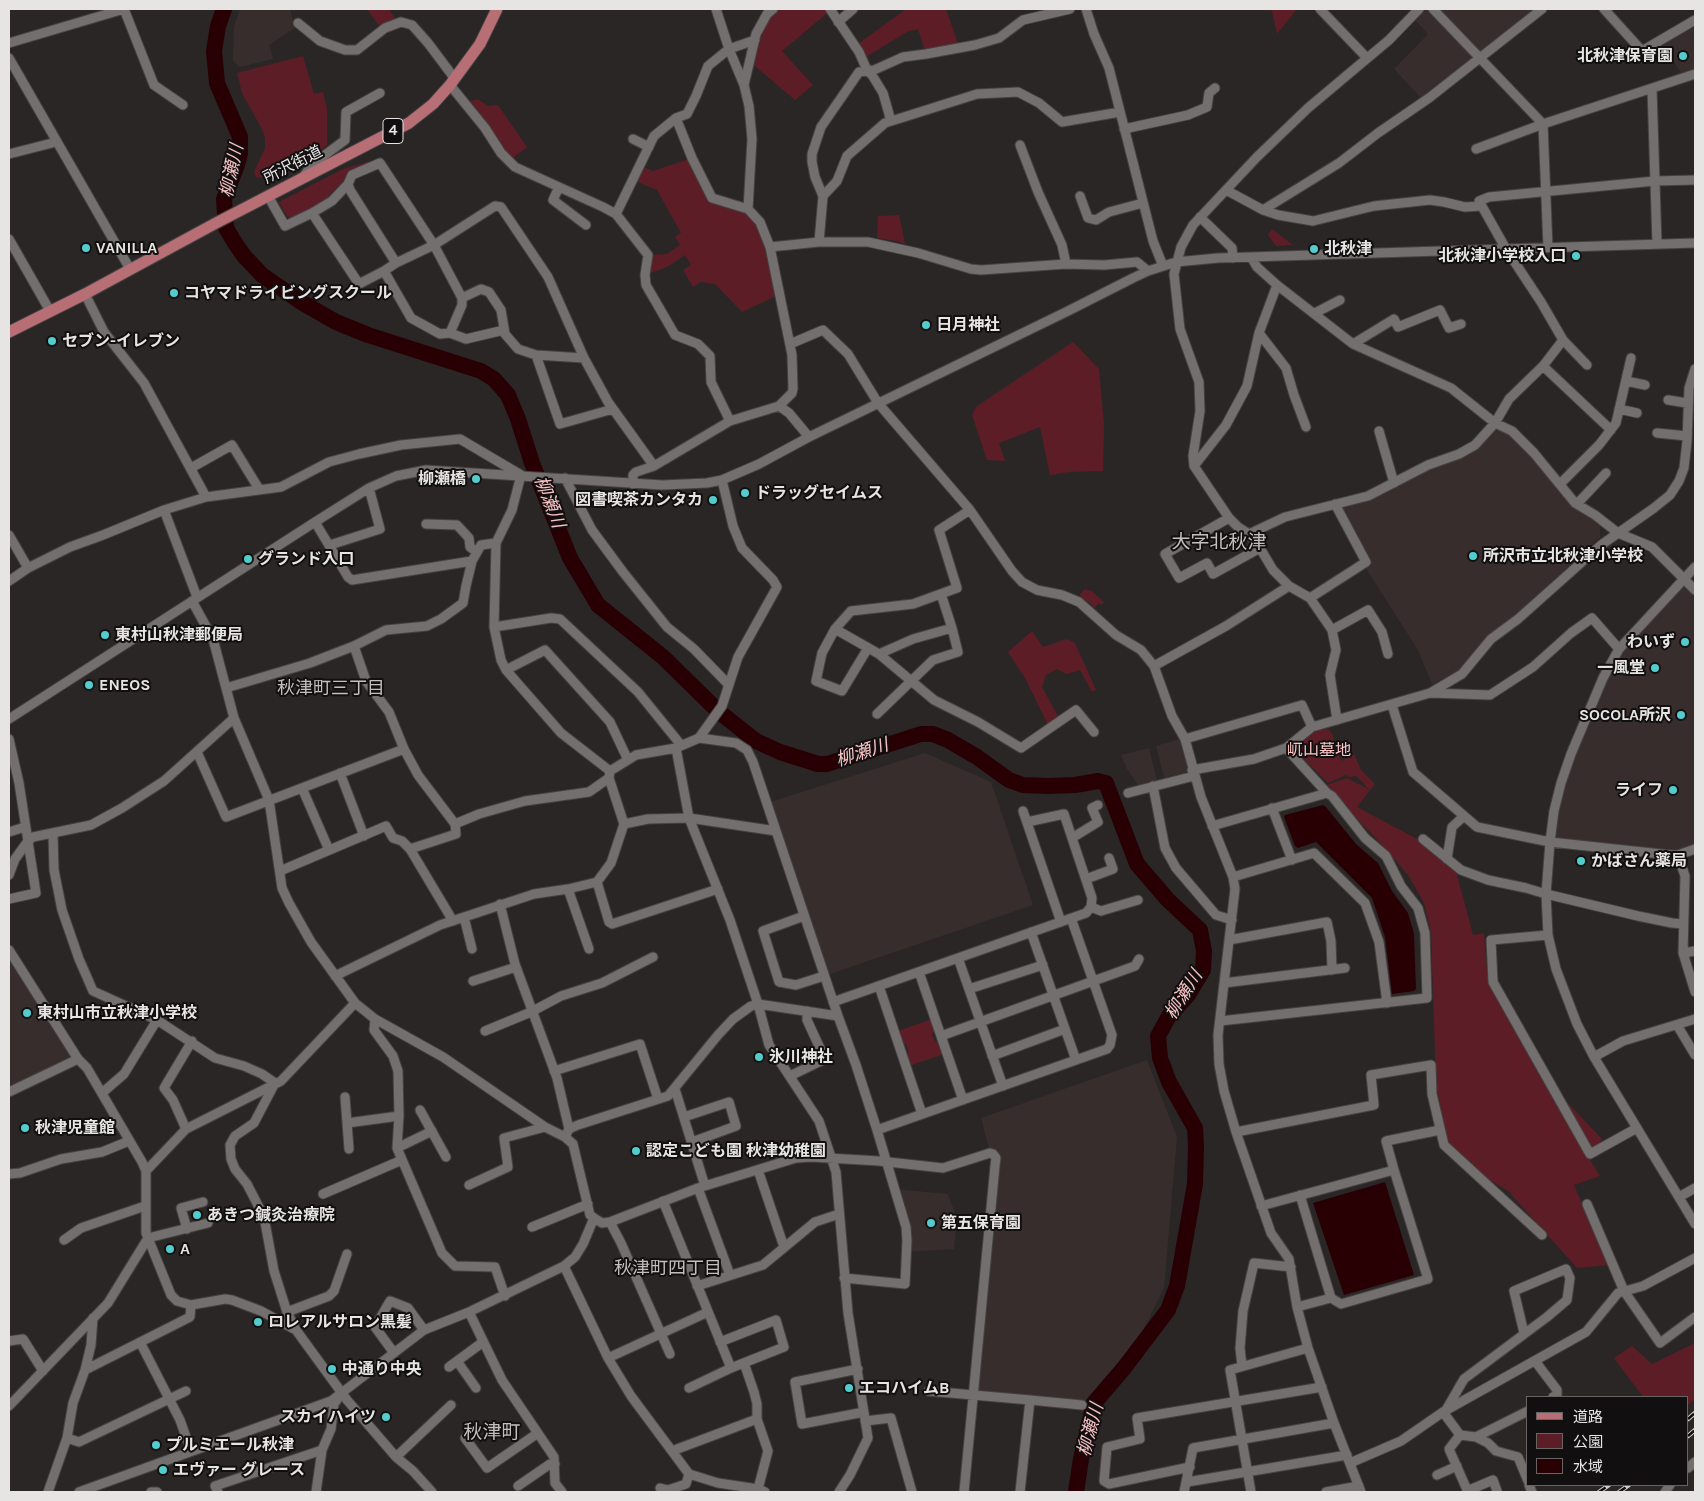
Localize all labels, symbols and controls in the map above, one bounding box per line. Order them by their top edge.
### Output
place label: 北秋津保育園 [1577,46,1673,66]
marker: 北秋津保育園 [1677,50,1689,62]
road number: 4 [383,118,403,144]
water label: 柳瀬川 [216,142,248,200]
street label: 所沢街道 [260,142,326,188]
place label: VANILLA [96,238,157,258]
place label: 北秋津 [1324,239,1372,259]
marker: VANILLA [80,242,92,254]
marker: 北秋津 [1308,243,1320,255]
place label: 北秋津小学校入口 [1438,246,1566,266]
marker: 北秋津小学校入口 [1570,250,1582,262]
place label: コヤマドライビングスクール [184,283,392,303]
marker: コヤマドライビングスクール [168,287,180,299]
place label: 日月神社 [936,315,1000,335]
marker: 日月神社 [920,319,932,331]
place label: セブン-イレブン [62,331,180,351]
marker: セブン-イレブン [46,335,58,347]
place label: 柳瀬橋 [418,469,466,489]
marker: 柳瀬橋 [470,473,482,485]
water label: 柳瀬川 [529,473,569,531]
place label: ドラッグセイムス [755,483,883,503]
marker: ドラッグセイムス [739,487,751,499]
place label: 図書喫茶カンタカ [575,490,703,510]
marker: 図書喫茶カンタカ [707,494,719,506]
district label: 大字北秋津 [1172,532,1266,554]
place label: 所沢市立北秋津小学校 [1483,546,1643,566]
place label: グランド入口 [258,549,354,569]
marker: 所沢市立北秋津小学校 [1467,550,1479,562]
marker: グランド入口 [242,553,254,565]
place label: 東村山秋津郵便局 [115,625,243,645]
marker: 東村山秋津郵便局 [99,629,111,641]
place label: わいず [1627,632,1675,652]
marker: わいず [1679,636,1691,648]
place label: 一風堂 [1597,658,1645,678]
marker: 一風堂 [1649,662,1661,674]
place label: ENEOS [99,675,150,695]
district label: 秋津町三丁目 [277,678,385,700]
marker: ENEOS [83,679,95,691]
place label: SOCOLA所沢 [1579,705,1671,725]
marker: SOCOLA所沢 [1675,709,1687,721]
water label: 柳瀬川 [833,734,891,772]
park label: 屼山墓地 [1287,740,1351,760]
place label: ライフ [1615,780,1663,800]
marker: ライフ [1667,784,1679,796]
place label: かばさん薬局 [1591,851,1687,871]
marker: かばさん薬局 [1575,855,1587,867]
water label: 柳瀬川 [1161,966,1207,1024]
place label: 東村山市立秋津小学校 [37,1003,197,1023]
marker: 東村山市立秋津小学校 [21,1007,33,1019]
place label: 氷川神社 [769,1047,833,1067]
marker: 氷川神社 [753,1051,765,1063]
place label: 秋津児童館 [35,1118,115,1138]
marker: 秋津児童館 [19,1122,31,1134]
place label: 認定こども園 秋津幼稚園 [646,1141,826,1161]
marker: 認定こども園 秋津幼稚園 [630,1145,642,1157]
place label: あきつ鍼灸治療院 [207,1205,335,1225]
marker: あきつ鍼灸治療院 [191,1209,203,1221]
place label: 第五保育園 [941,1213,1021,1233]
marker: 第五保育園 [925,1217,937,1229]
place label: A [180,1239,190,1259]
marker: A [164,1243,176,1255]
district label: 秋津町四丁目 [614,1258,722,1280]
place label: ロレアルサロン黒髪 [268,1312,412,1332]
marker: ロレアルサロン黒髪 [252,1316,264,1328]
place label: 中通り中央 [342,1359,422,1379]
marker: 中通り中央 [326,1363,338,1375]
place label: エコハイムB [859,1378,949,1398]
marker: エコハイムB [843,1382,855,1394]
legend [1526,1396,1689,1486]
water label: 柳瀬川 [1074,1401,1108,1459]
place label: スカイハイツ [280,1407,376,1427]
text: 道路 [1573,1408,1603,1426]
marker: スカイハイツ [380,1411,392,1423]
district label: 秋津町 [464,1422,520,1444]
text: 公園 [1573,1433,1603,1451]
place label: プルミエール秋津 [166,1435,294,1455]
marker: プルミエール秋津 [150,1439,162,1451]
text: 水域 [1573,1458,1603,1476]
place label: エヴァー グレース [173,1460,305,1480]
marker: エヴァー グレース [157,1464,169,1476]

